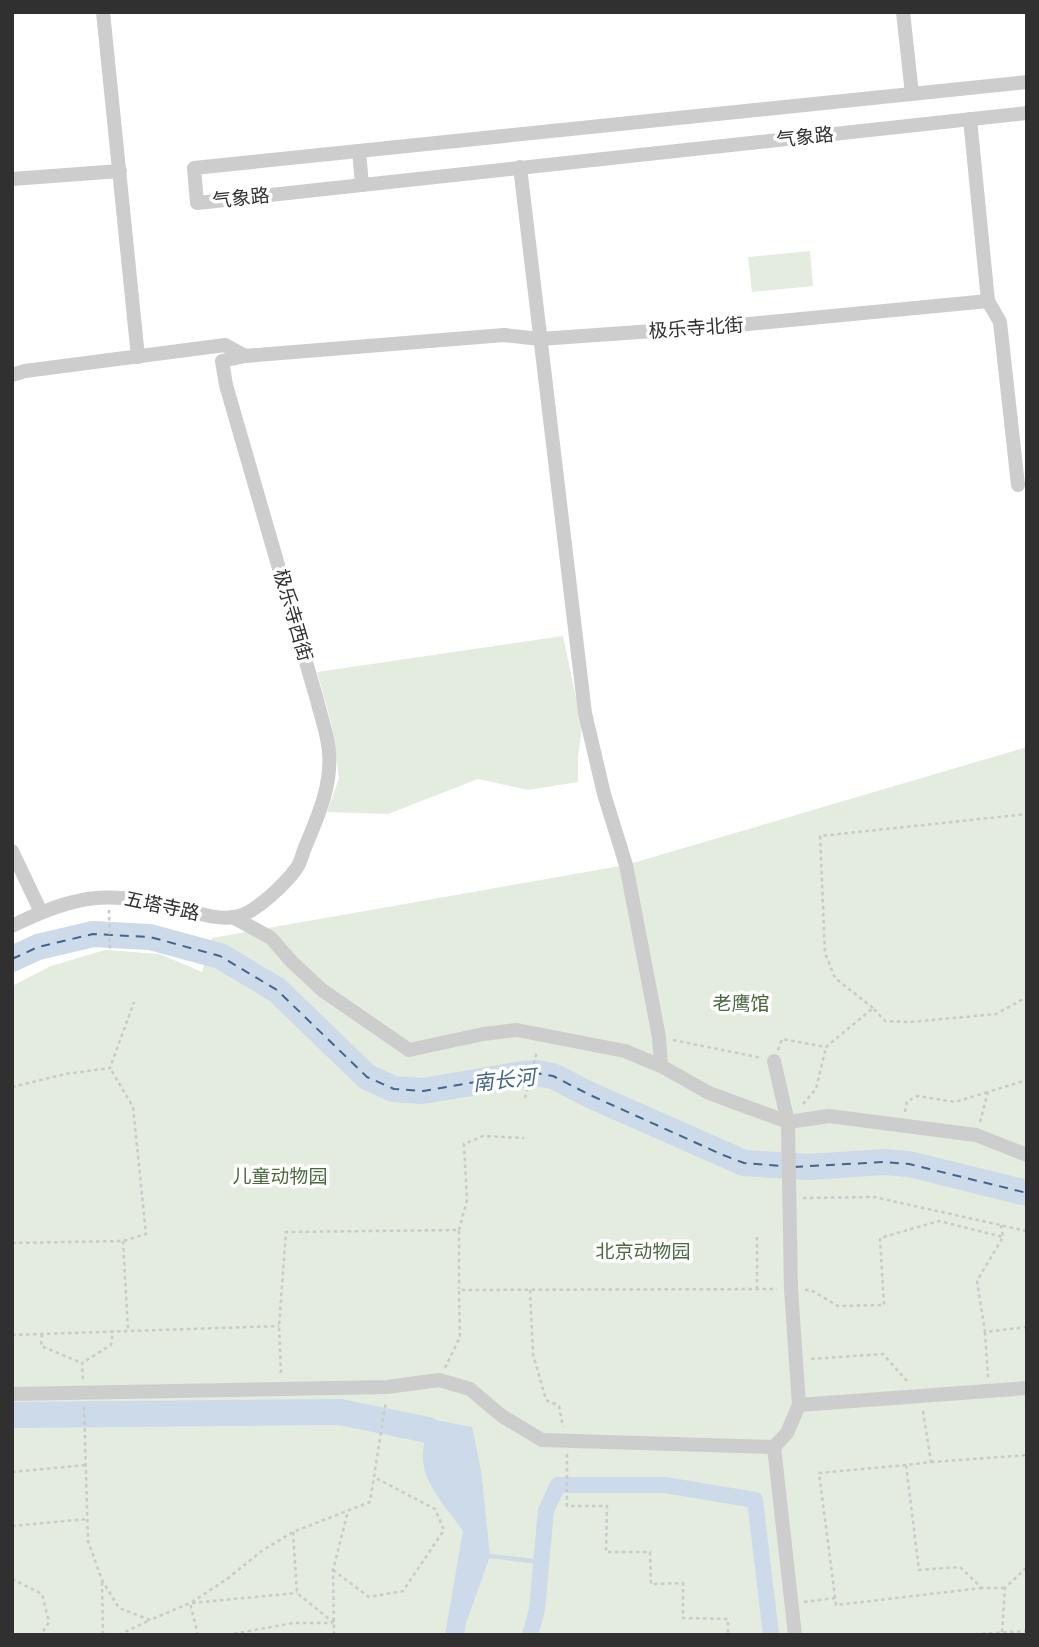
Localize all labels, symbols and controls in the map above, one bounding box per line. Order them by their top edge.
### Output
street label: 气象路 [775,121,835,153]
street label: 气象路 [211,182,271,214]
street label: 极乐寺北街 [648,311,744,345]
street label: 极乐寺西街 [267,566,319,664]
street label: 五塔寺路 [122,885,202,927]
park label: 老鹰馆 [712,990,770,1017]
water label: 南长河 [471,1062,541,1098]
park label: 儿童动物园 [232,1163,328,1190]
park label: 北京动物园 [595,1238,691,1265]

